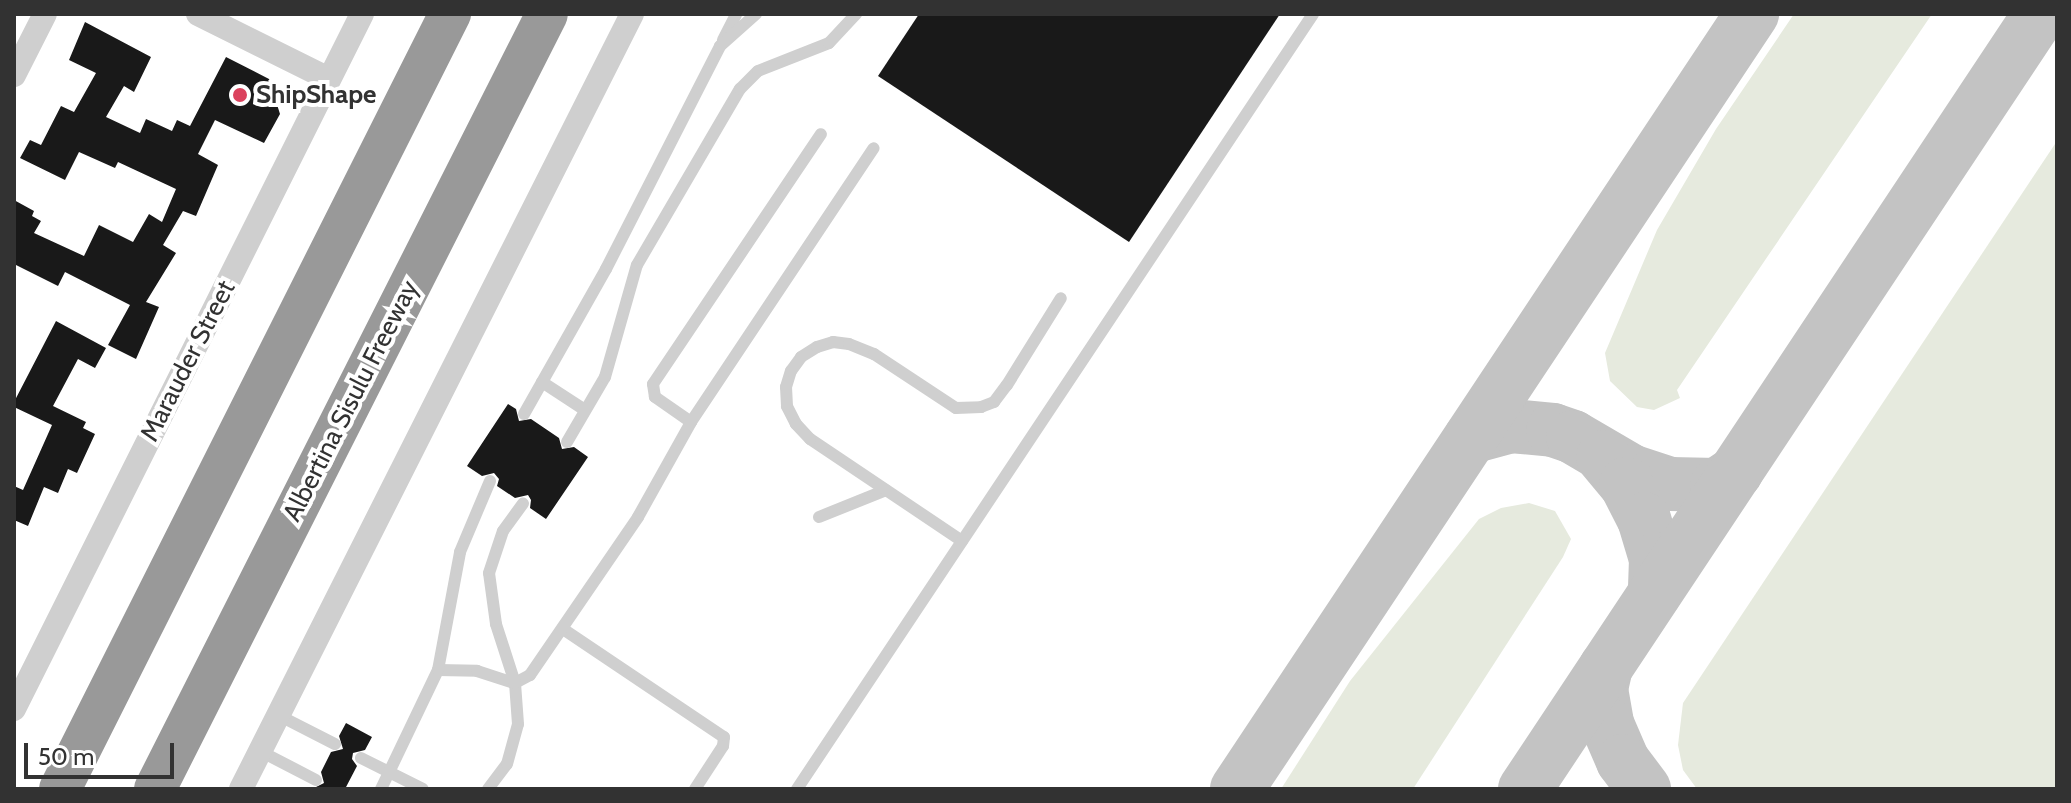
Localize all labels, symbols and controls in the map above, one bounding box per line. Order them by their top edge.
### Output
place label: ShipShape [256,79,376,111]
marker: ShipShape [231,86,249,104]
street label: Marauder Street [134,275,242,447]
street label: Albertina Sisulu Freeway [277,275,425,527]
scale bar [28,727,178,777]
text: 50 m [38,742,94,771]

